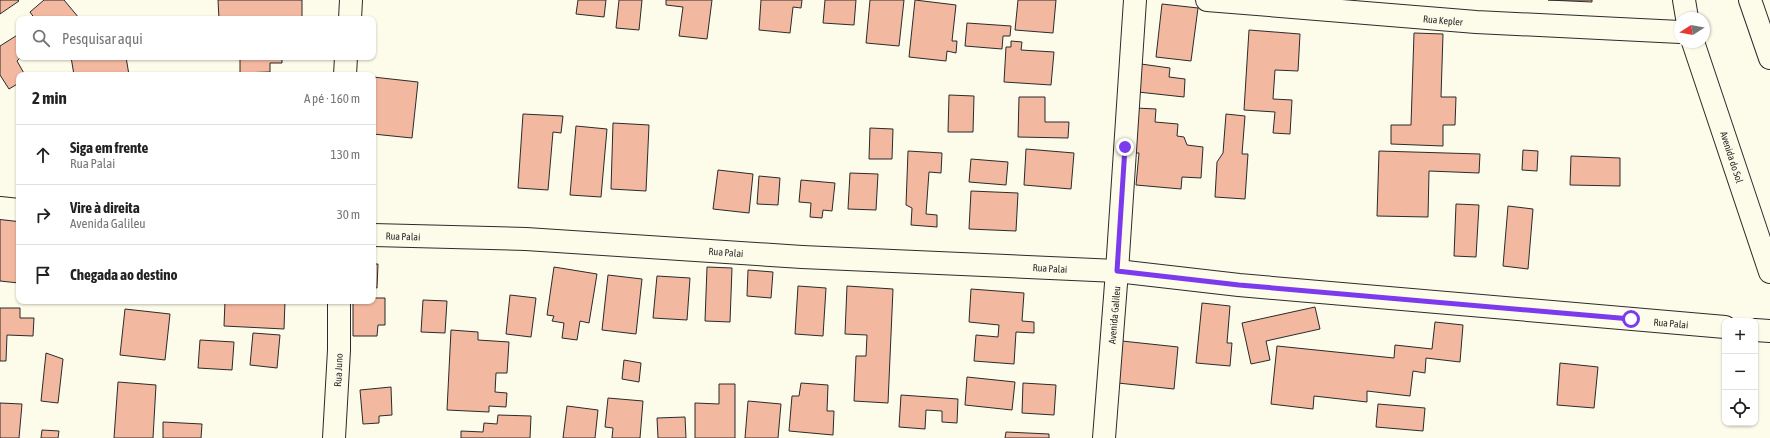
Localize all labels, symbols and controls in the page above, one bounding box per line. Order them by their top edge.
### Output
north arrow [1674,12,1710,48]
street label: Rua Kepler [1423,13,1464,28]
search box [16,16,376,60]
icon: search [30,27,52,49]
text: Pesquisar aqui [62,30,143,47]
text: 2 min [32,88,67,108]
text: A pé · 160 m [304,91,360,106]
street label: Avenida do Sol [1718,130,1745,185]
route end [1116,138,1134,156]
text: Siga em frente [70,139,148,156]
icon: ahead [32,144,54,166]
text: 130 m [331,147,360,162]
text: Rua Palai [70,156,115,171]
text: Vire à direita [70,199,140,216]
icon: right [32,204,54,226]
text: 30 m [337,207,360,222]
text: Avenida Galileu [70,216,146,231]
street label: Rua Palai [385,230,421,243]
street label: Rua Palai [708,246,744,259]
street label: Rua Palai [1032,262,1068,275]
icon: arrive [32,264,54,286]
text: Chegada ao destino [70,266,178,283]
street label: Avenida Galileu [1106,285,1123,345]
route start [1622,310,1640,328]
street label: Rua Palai [1653,317,1689,330]
map controls [1722,318,1758,426]
button: + [1722,318,1758,354]
street label: Rua Juno [332,353,345,387]
button: − [1722,354,1758,390]
button: locate [1722,390,1758,426]

